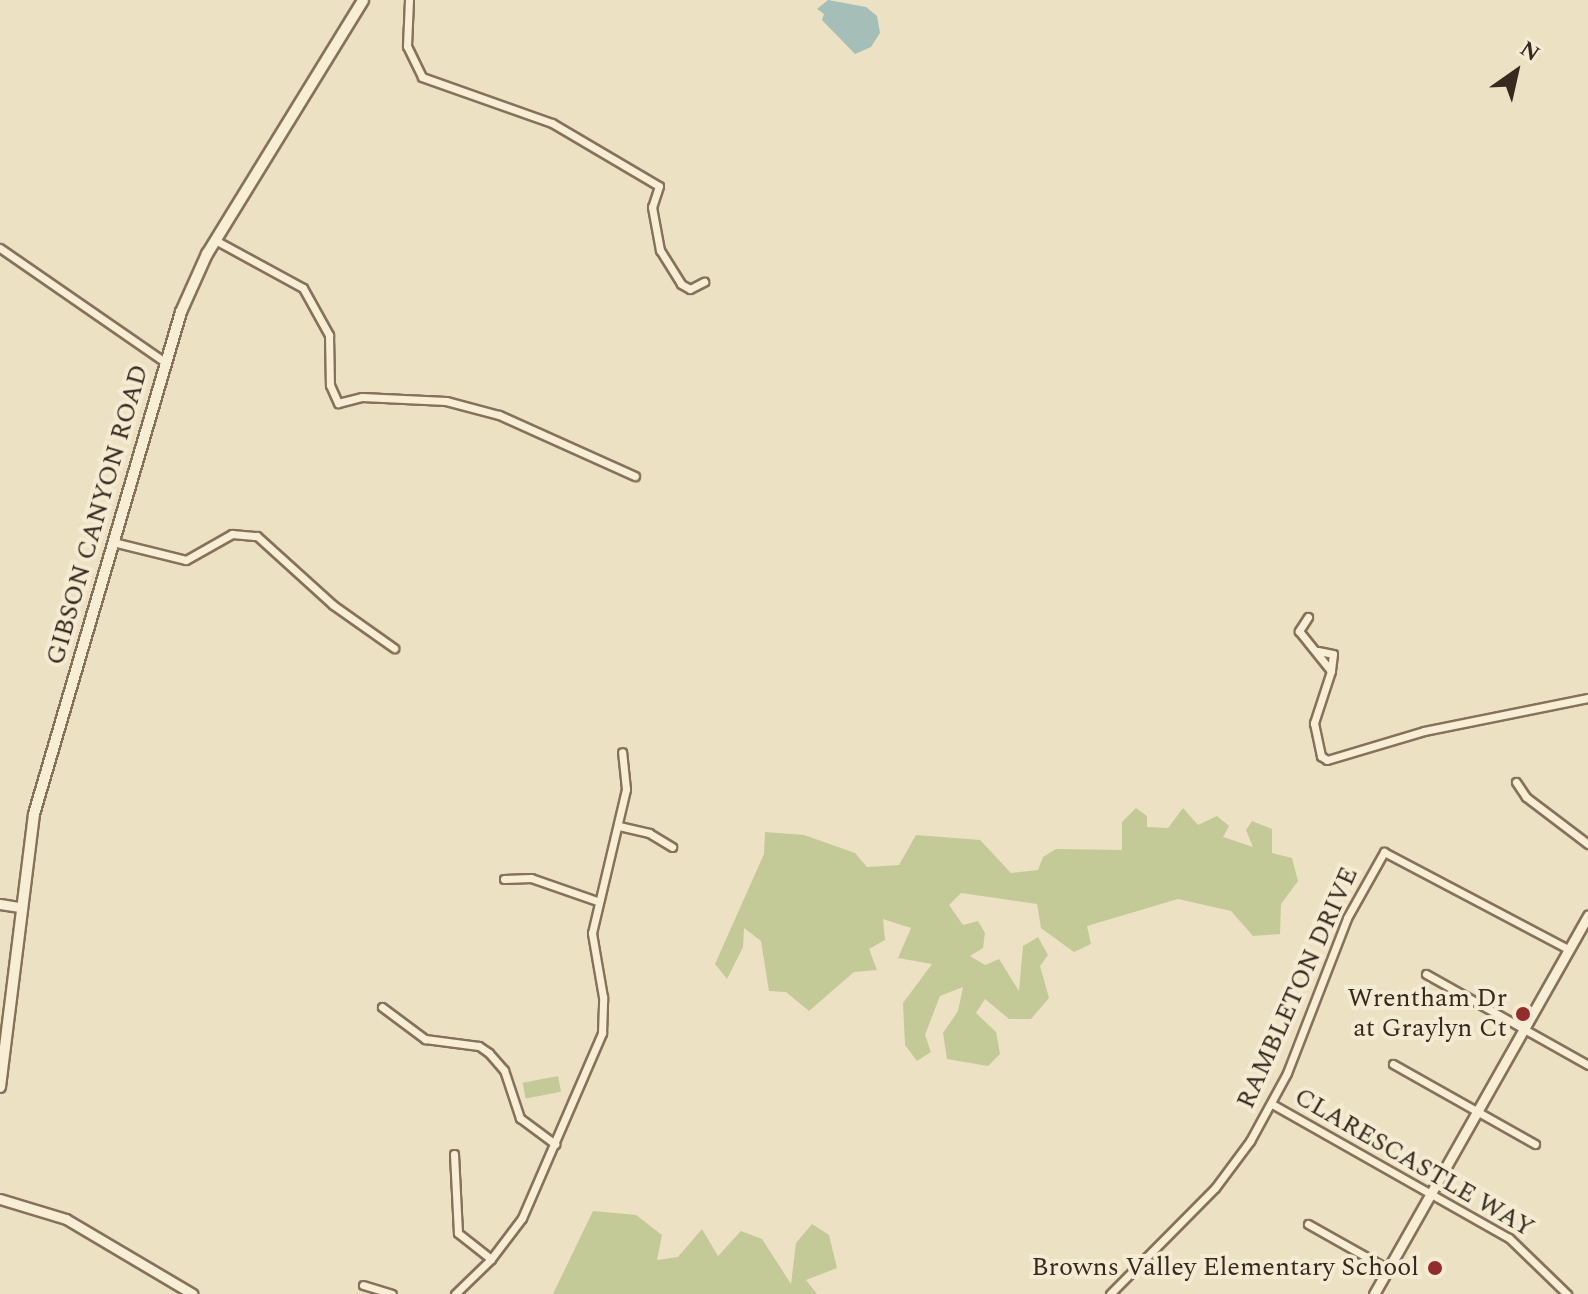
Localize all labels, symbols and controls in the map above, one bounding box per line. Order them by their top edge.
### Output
north arrow [1476,32,1556,112]
text: N [1513,33,1546,70]
street label: GIBSON CANYON ROAD [40,361,156,669]
street label: RAMBLETON DRIVE [1231,862,1365,1114]
place label: Wrentham Dr at Graylyn Ct [1347,983,1507,1044]
marker: Wrentham Dr at Graylyn Ct [1514,1005,1532,1023]
street label: CLARESCASTLE WAY [1289,1082,1539,1244]
place label: Browns Valley Elementary School [1031,1252,1419,1284]
marker: Browns Valley Elementary School [1426,1259,1444,1277]

